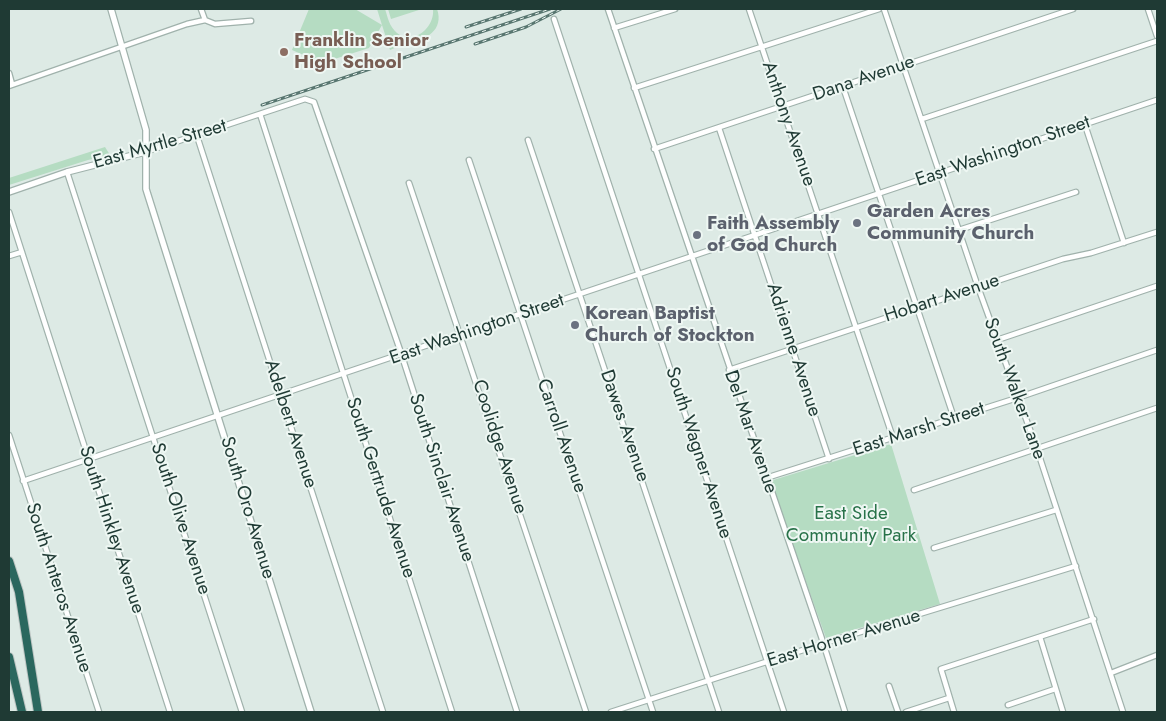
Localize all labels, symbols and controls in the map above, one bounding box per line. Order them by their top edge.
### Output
place label: Franklin Senior High School [294,30,429,74]
marker: Franklin Senior High School [278,46,290,58]
street label: Dana Avenue [810,51,918,107]
street label: Anthony Avenue [756,59,820,189]
street label: East Washington Street [913,111,1093,193]
street label: East Myrtle Street [91,115,229,175]
place label: Garden Acres Community Church [867,201,1034,245]
place label: Faith Assembly of God Church [707,213,839,257]
marker: Garden Acres Community Church [851,217,863,229]
marker: Faith Assembly of God Church [691,229,703,241]
street label: Hobart Avenue [881,270,1003,328]
street label: Adrienne Avenue [761,280,825,420]
street label: East Washington Street [387,289,567,371]
place label: Korean Baptist Church of Stockton [585,303,755,347]
street label: South Walker Lane [978,315,1050,463]
marker: Korean Baptist Church of Stockton [569,319,581,331]
street label: Adelbert Avenue [258,357,322,491]
street label: South Wagner Avenue [659,364,737,542]
street label: Dawes Avenue [594,367,654,485]
street label: Del Mar Avenue [718,367,782,497]
street label: Carroll Avenue [531,376,591,496]
street label: Coolidge Avenue [467,377,531,517]
street label: South Sinclair Avenue [403,391,479,565]
street label: South Gertrude Avenue [340,395,420,581]
street label: East Marsh Street [850,398,988,462]
street label: South Oro Avenue [215,434,279,582]
street label: South Olive Avenue [145,440,215,598]
street label: South Hinkley Avenue [73,443,149,617]
street label: South Anteros Avenue [20,500,96,676]
park label: East Side Community Park [786,503,916,547]
street label: East Horner Avenue [765,605,923,673]

